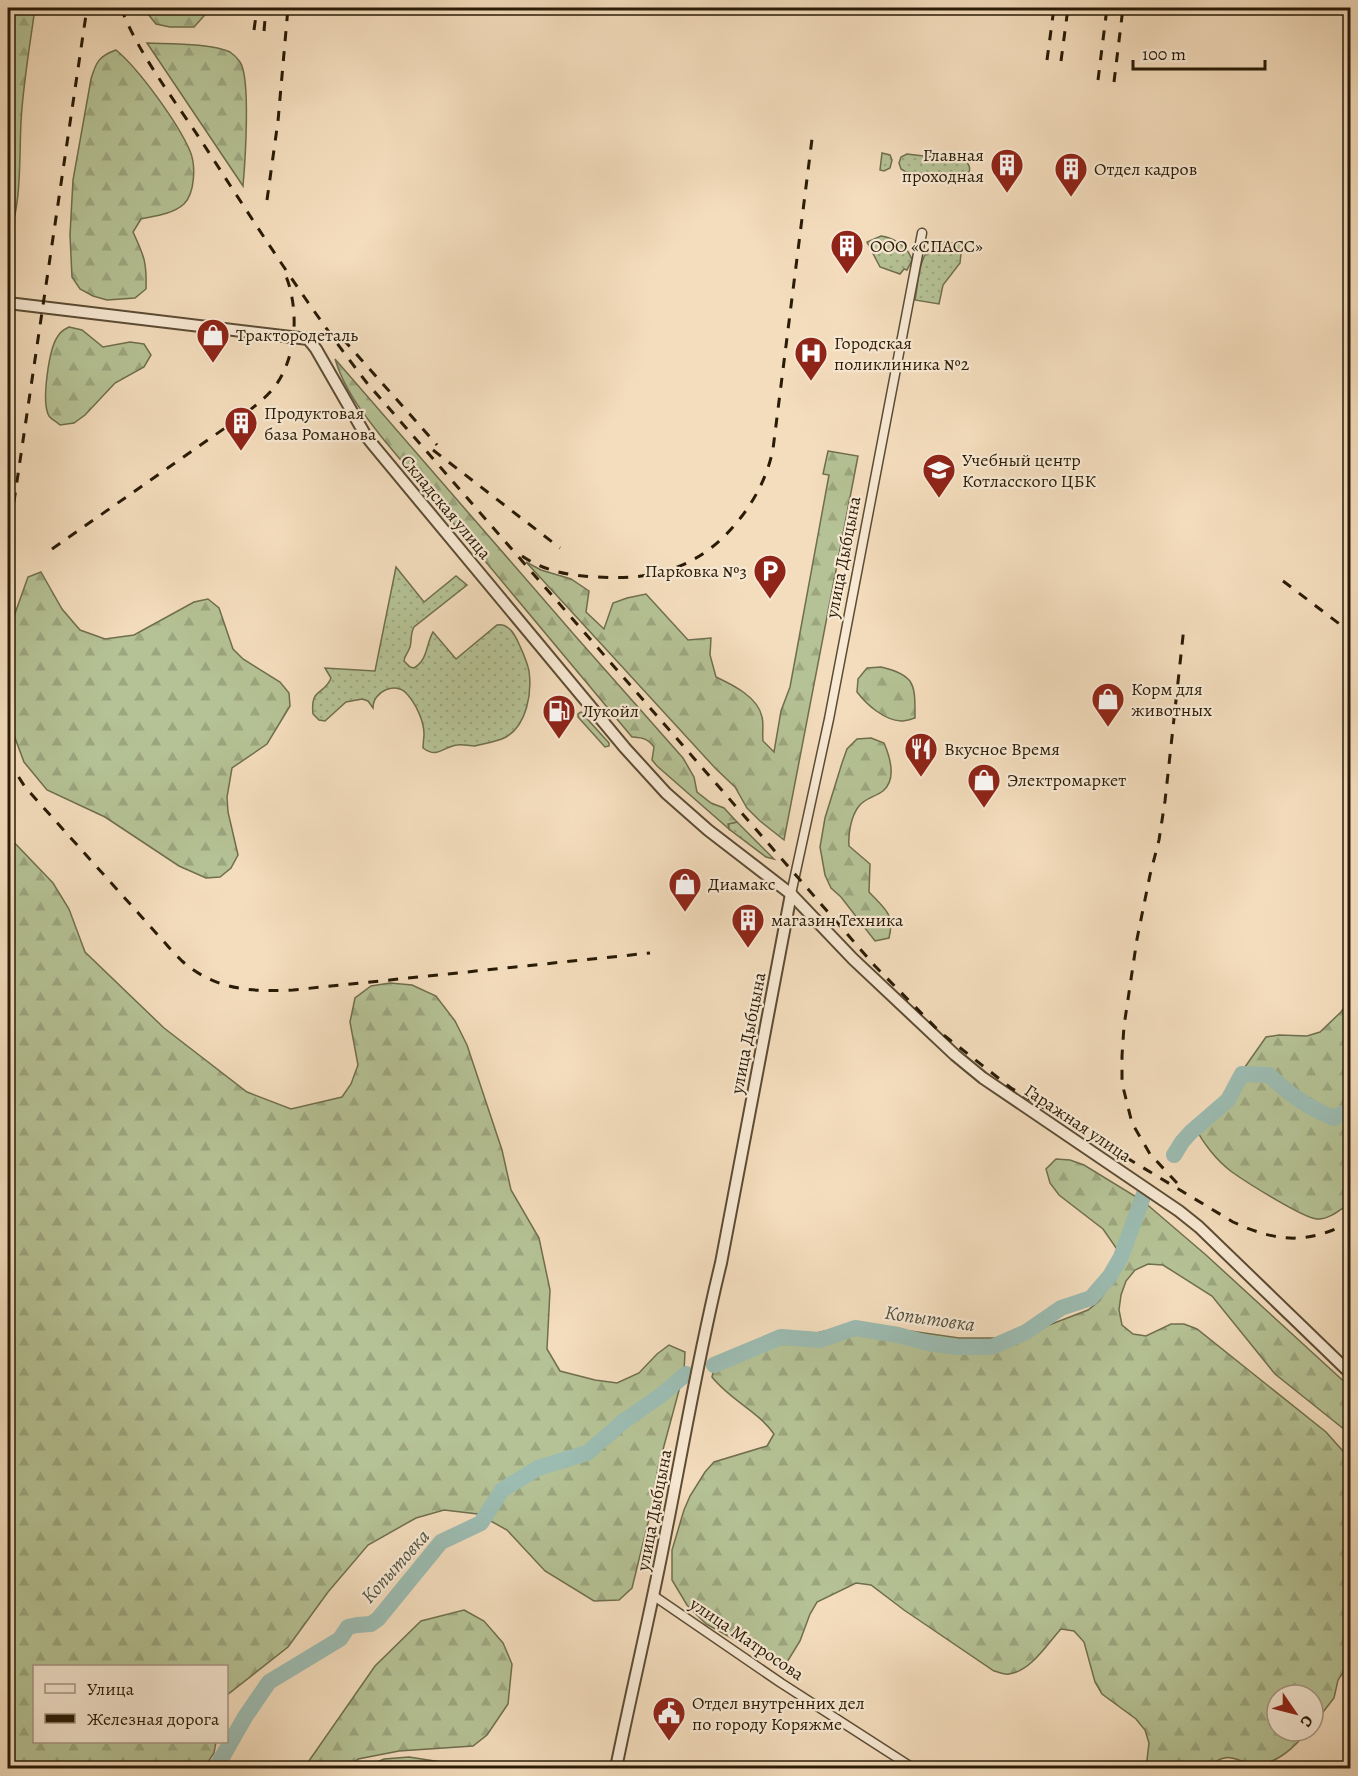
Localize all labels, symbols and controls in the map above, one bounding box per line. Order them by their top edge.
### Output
scale bar [1133,33,1265,71]
text: 100 m [1142,42,1186,66]
place label: Главная проходная [902,143,984,188]
building icon: Главная проходная [989,147,1025,194]
building icon: Отдел кадров [1053,151,1089,198]
place label: Отдел кадров [1094,157,1197,181]
building icon: ООО «СПАСС» [829,228,865,275]
place label: ООО «СПАСС» [870,234,983,258]
shop icon: Трактородеталь [195,317,231,364]
place label: Трактородеталь [236,323,358,347]
place label: Городская поликлиника №2 [834,331,970,376]
hospital icon: Городская поликлиника №2 [793,335,829,382]
place label: Продуктовая база Романова [264,401,377,446]
building icon: Продуктовая база Романова [223,405,259,452]
place label: Учебный центр Котласского ЦБК [962,448,1096,493]
street label: Складская улица [395,450,497,565]
school or university icon: Учебный центр Котласского ЦБК [921,452,957,499]
street label: улица Дыбцына [819,494,867,621]
parking icon: Парковка №3 [752,553,788,600]
place label: Парковка №3 [645,559,747,583]
place label: Корм для животных [1131,677,1212,722]
shop icon: Корм для животных [1090,681,1126,728]
fuel station icon: Лукойл [541,693,577,740]
place label: Лукойл [582,699,639,723]
restaurant icon: Вкусное Время [903,731,939,778]
place label: Вкусное Время [944,737,1060,761]
shop icon: Электромаркет [966,762,1002,809]
place label: Электромаркет [1007,768,1126,792]
shop icon: Диамакс [667,866,703,913]
place label: Диамакс [708,872,776,896]
building icon: магазин Техника [730,902,766,949]
place label: магазин Техника [771,908,904,932]
street label: улица Дыбцына [724,970,772,1097]
street label: Гаражная улица [1020,1078,1137,1168]
water label: Копытовка [883,1299,977,1338]
street label: улица Дыбцына [630,1447,678,1574]
water label: Копытовка [355,1524,436,1609]
street label: улица Матросова [684,1591,809,1687]
legend [33,1665,228,1743]
text: Улица [87,1677,135,1701]
north arrow [1265,1683,1325,1743]
place label: Отдел внутренних дел по городу Коряжме [692,1691,865,1736]
public building icon: Отдел внутренних дел по городу Коряжме [651,1695,687,1742]
text: Железная дорога [87,1707,220,1731]
text: С [1295,1711,1318,1731]

